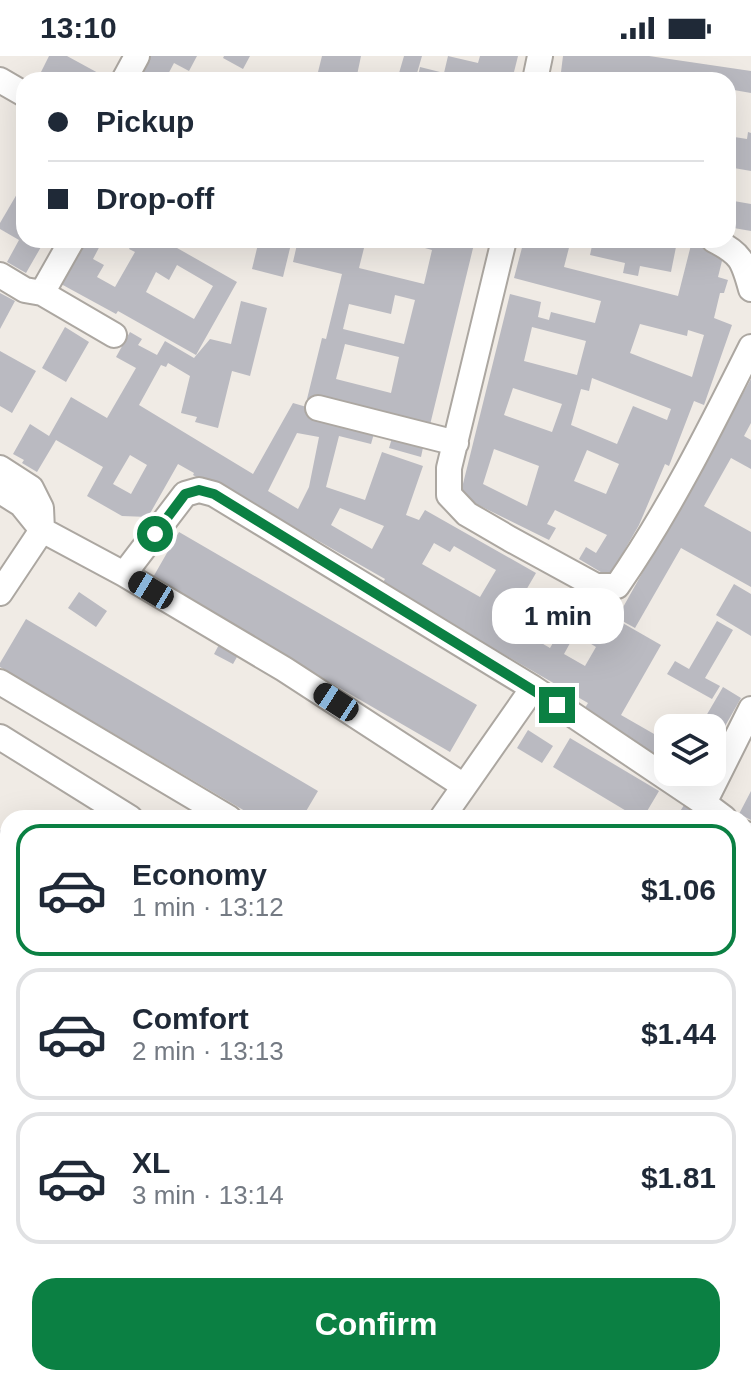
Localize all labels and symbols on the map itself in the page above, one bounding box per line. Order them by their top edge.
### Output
route start [137,516,173,552]
car [124,567,178,613]
callout: 1 min [491,589,623,645]
car [309,679,363,725]
route end [539,687,575,723]

